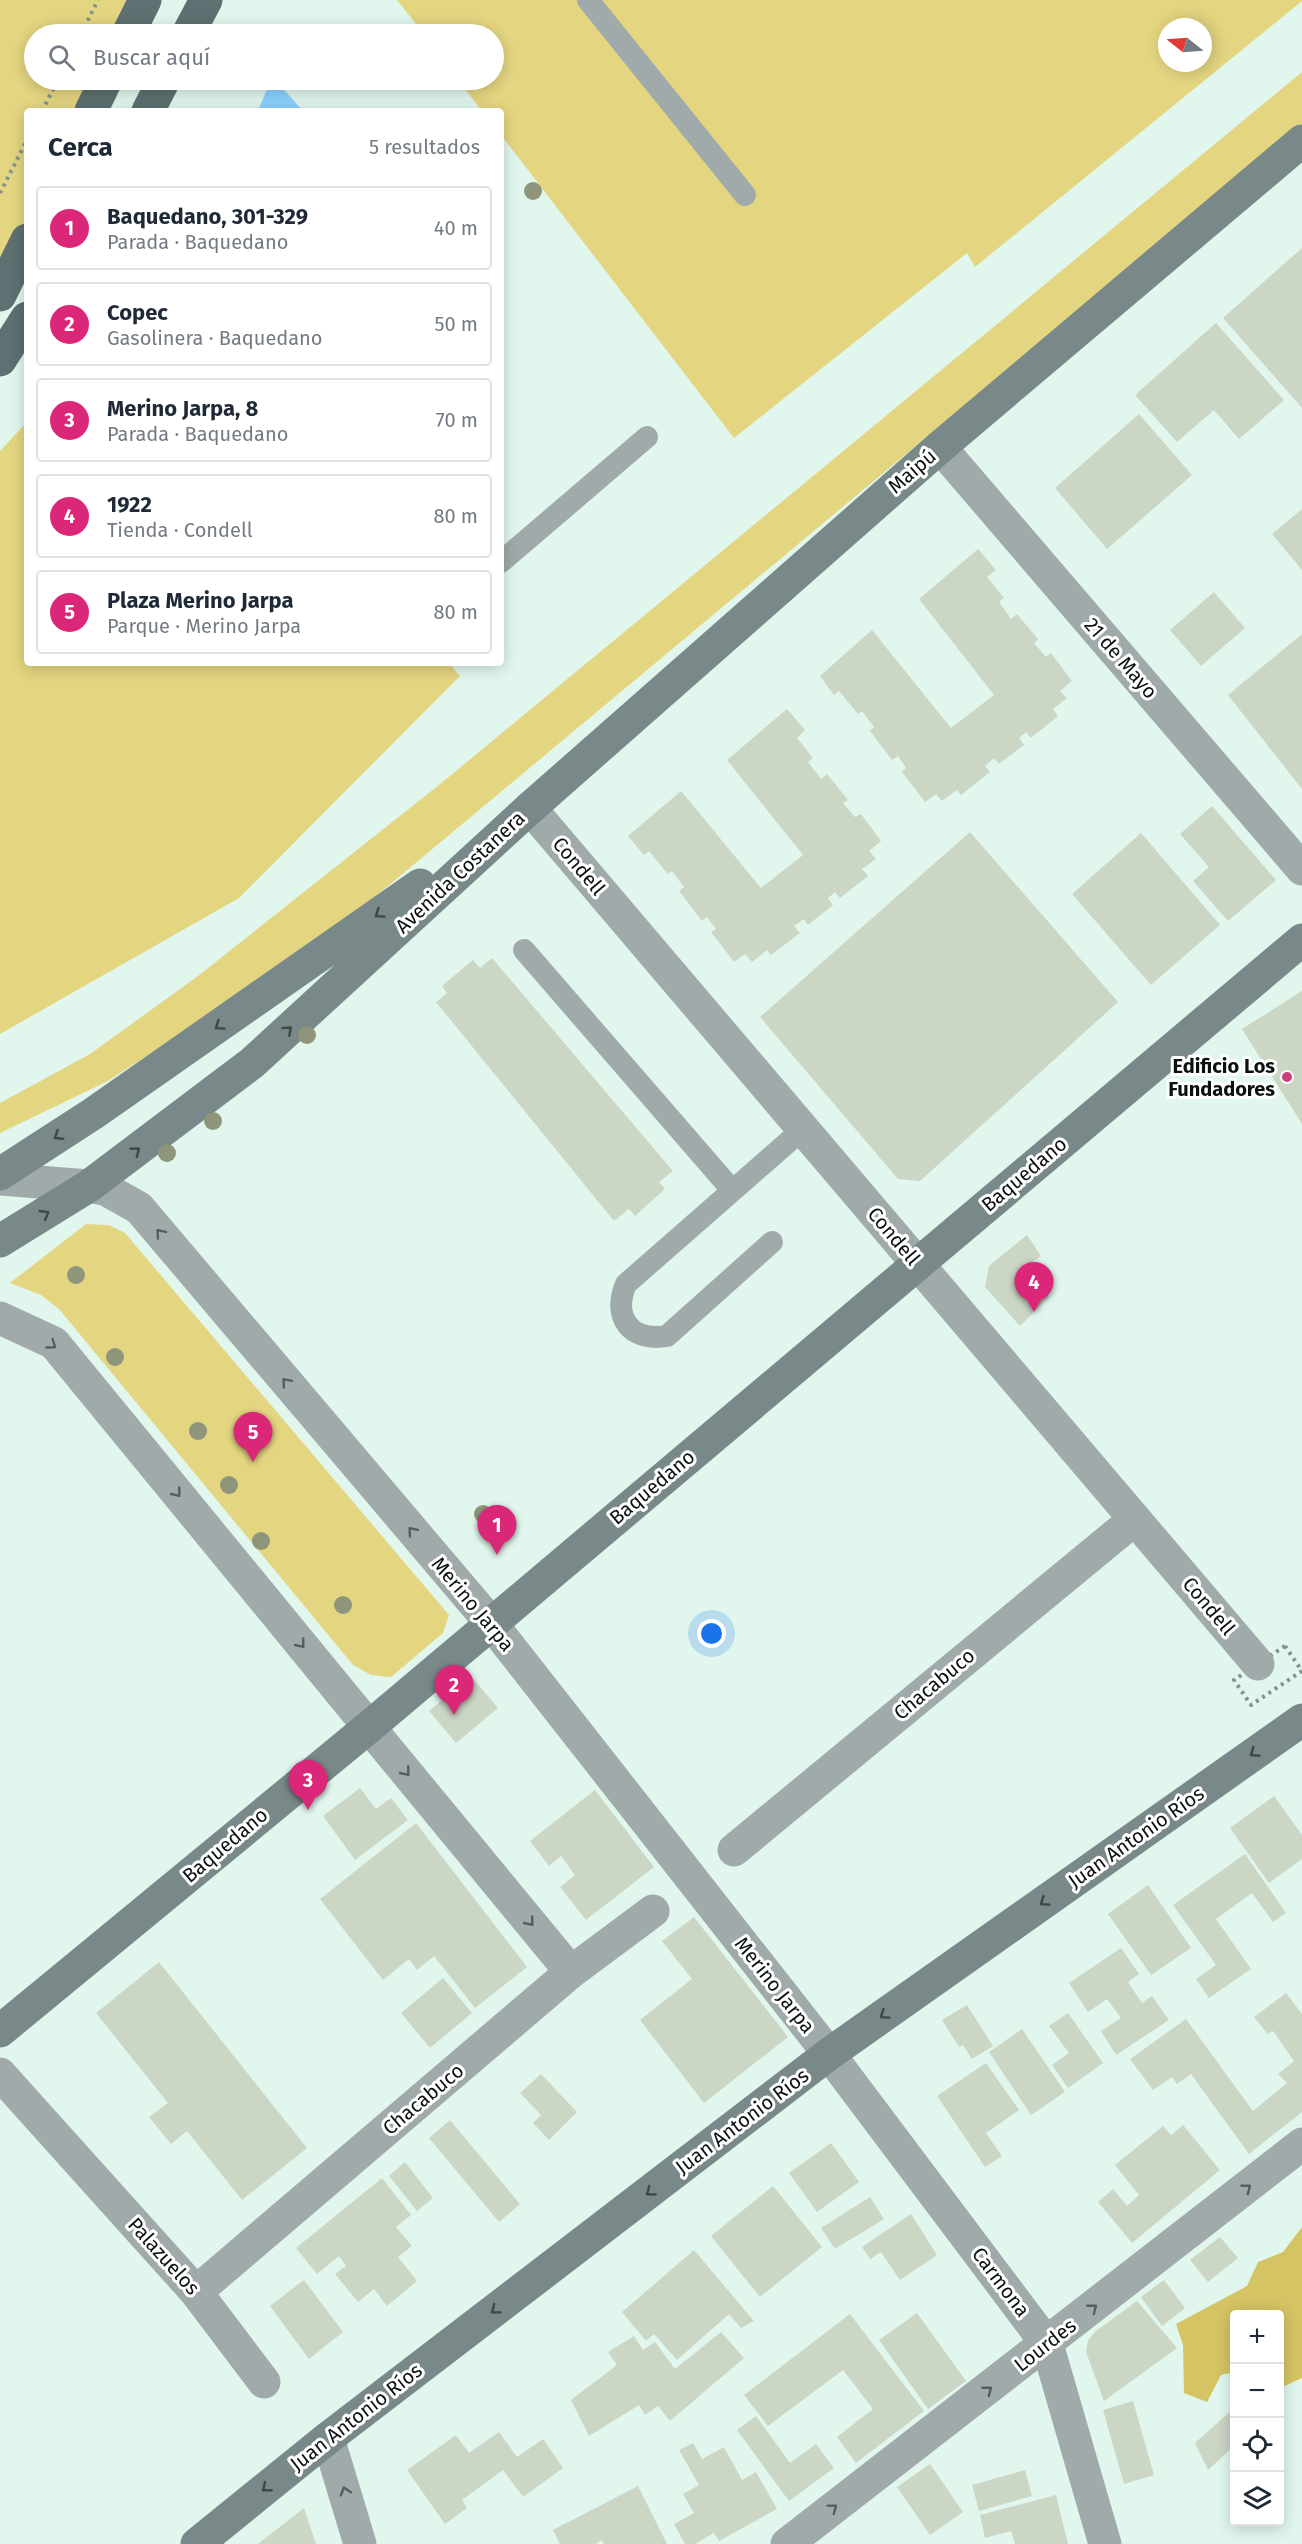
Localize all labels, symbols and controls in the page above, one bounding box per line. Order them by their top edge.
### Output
north arrow [1158,18,1212,72]
search box [24,24,504,90]
icon: search [45,41,78,74]
text: Buscar aquí [93,44,210,71]
text: Cerca [48,132,113,163]
text: 5 resultados [369,135,480,159]
text: Baquedano, 301-329 [107,203,308,230]
text: 1 [65,216,74,240]
text: 40 m [434,216,478,240]
text: Parada · Baquedano [107,230,288,254]
text: Copec [107,299,168,326]
text: 2 [64,312,75,336]
text: 50 m [434,312,478,336]
text: Gasolinera · Baquedano [107,326,323,350]
text: Merino Jarpa, 8 [107,395,258,422]
text: 3 [64,408,75,432]
text: 70 m [436,408,478,432]
text: Parada · Baquedano [107,422,288,446]
street label: Maipú [883,444,941,498]
text: 1922 [107,491,152,518]
text: 4 [64,504,75,528]
text: 80 m [433,504,478,528]
text: Tienda · Condell [107,518,253,542]
text: Plaza Merino Jarpa [107,587,294,614]
text: 5 [64,600,75,624]
text: 80 m [433,600,478,624]
street label: 21 de Mayo [1079,613,1163,703]
text: Parque · Merino Jarpa [107,614,301,638]
street label: Avenida Costanera [390,806,530,938]
street label: Condell [548,832,610,900]
one-way arrow [374,907,385,918]
one-way arrow [215,1019,226,1030]
one-way arrow [281,1026,292,1037]
place label: Edificio Los Fundadores [1168,1054,1275,1101]
marker: Edificio Los Fundadores [1280,1070,1294,1084]
one-way arrow [54,1129,65,1140]
street label: Baquedano [977,1131,1071,1217]
one-way arrow [129,1147,140,1158]
street label: Condell [863,1202,925,1270]
one-way arrow [38,1210,49,1221]
one-way arrow [156,1229,167,1240]
pin: 4 [1014,1262,1054,1312]
one-way arrow [45,1337,56,1348]
one-way arrow [282,1378,293,1389]
pin: 5 [234,1412,272,1462]
street label: Baquedano [605,1444,699,1530]
one-way arrow [170,1486,181,1497]
pin: 1 [478,1506,516,1555]
one-way arrow [409,1527,420,1538]
street label: Merino Jarpa [427,1552,519,1656]
street label: Condell [1178,1572,1240,1640]
your location [697,1619,726,1648]
one-way arrow [294,1637,305,1648]
street label: Chacabuco [889,1643,979,1725]
pin: 2 [434,1666,474,1715]
one-way arrow [1250,1746,1261,1757]
pin: 3 [288,1760,328,1810]
one-way arrow [398,1765,409,1776]
street label: Juan Antonio Ríos [1063,1781,1209,1893]
street label: Baquedano [178,1802,272,1888]
one-way arrow [1039,1895,1050,1906]
one-way arrow [522,1915,533,1926]
street label: Merino Jarpa [730,1932,820,2038]
one-way arrow [880,2008,891,2019]
street label: Chacabuco [378,2058,468,2140]
street label: Juan Antonio Ríos [671,2063,813,2179]
one-way arrow [645,2184,656,2195]
one-way arrow [1240,2184,1251,2195]
street label: Palazuelos [123,2212,205,2300]
street label: Carmona [967,2242,1035,2322]
one-way arrow [491,2303,502,2314]
one-way arrow [1086,2304,1097,2315]
map controls [1230,2310,1284,2526]
button: + [1230,2310,1284,2364]
street label: Lourdes [1009,2313,1081,2377]
street label: Juan Antonio Ríos [285,2358,427,2476]
button: − [1230,2364,1284,2418]
one-way arrow [981,2386,992,2397]
button: locate [1230,2418,1284,2472]
button: layers [1230,2472,1284,2526]
one-way arrow [262,2480,273,2491]
one-way arrow [340,2486,352,2497]
one-way arrow [827,2505,838,2516]

